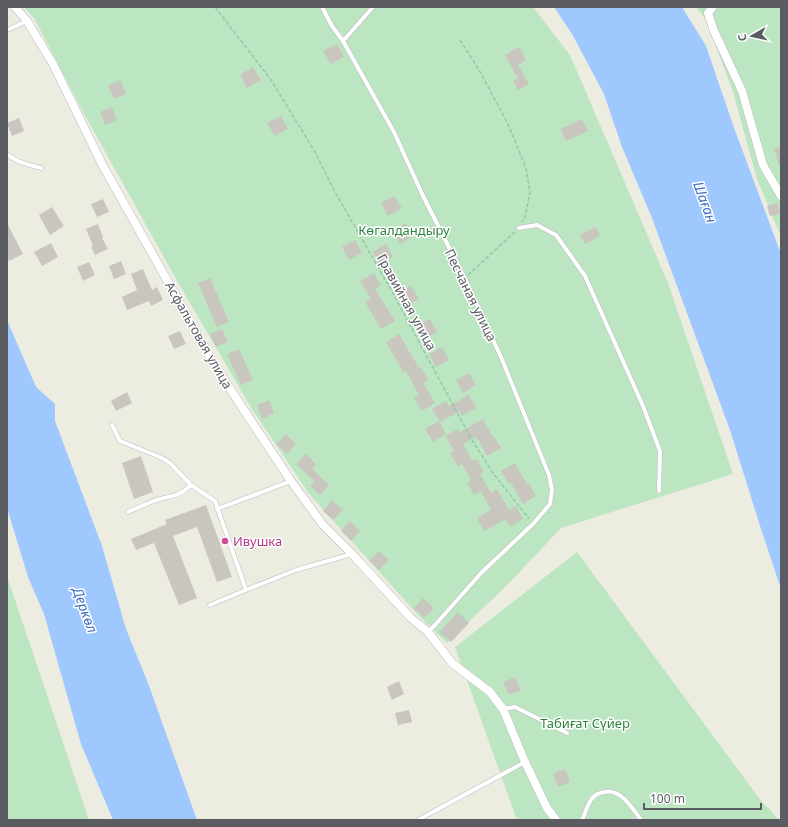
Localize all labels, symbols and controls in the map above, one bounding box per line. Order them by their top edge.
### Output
north arrow [732,16,772,56]
text: С [734,33,750,42]
water label: Шаған [689,179,722,225]
park label: Көгалдандыру [358,221,450,239]
street label: Песчаная улица [441,246,501,344]
street label: Гравийная улица [373,250,441,354]
street label: Асфальтовая улица [161,278,237,392]
place label: Ивушка [233,532,282,550]
marker: Ивушка [220,536,230,546]
water label: Деркөл [68,582,103,635]
park label: Табиғат Сүйер [540,714,630,732]
scale bar [644,785,761,811]
text: 100 m [650,790,685,807]

